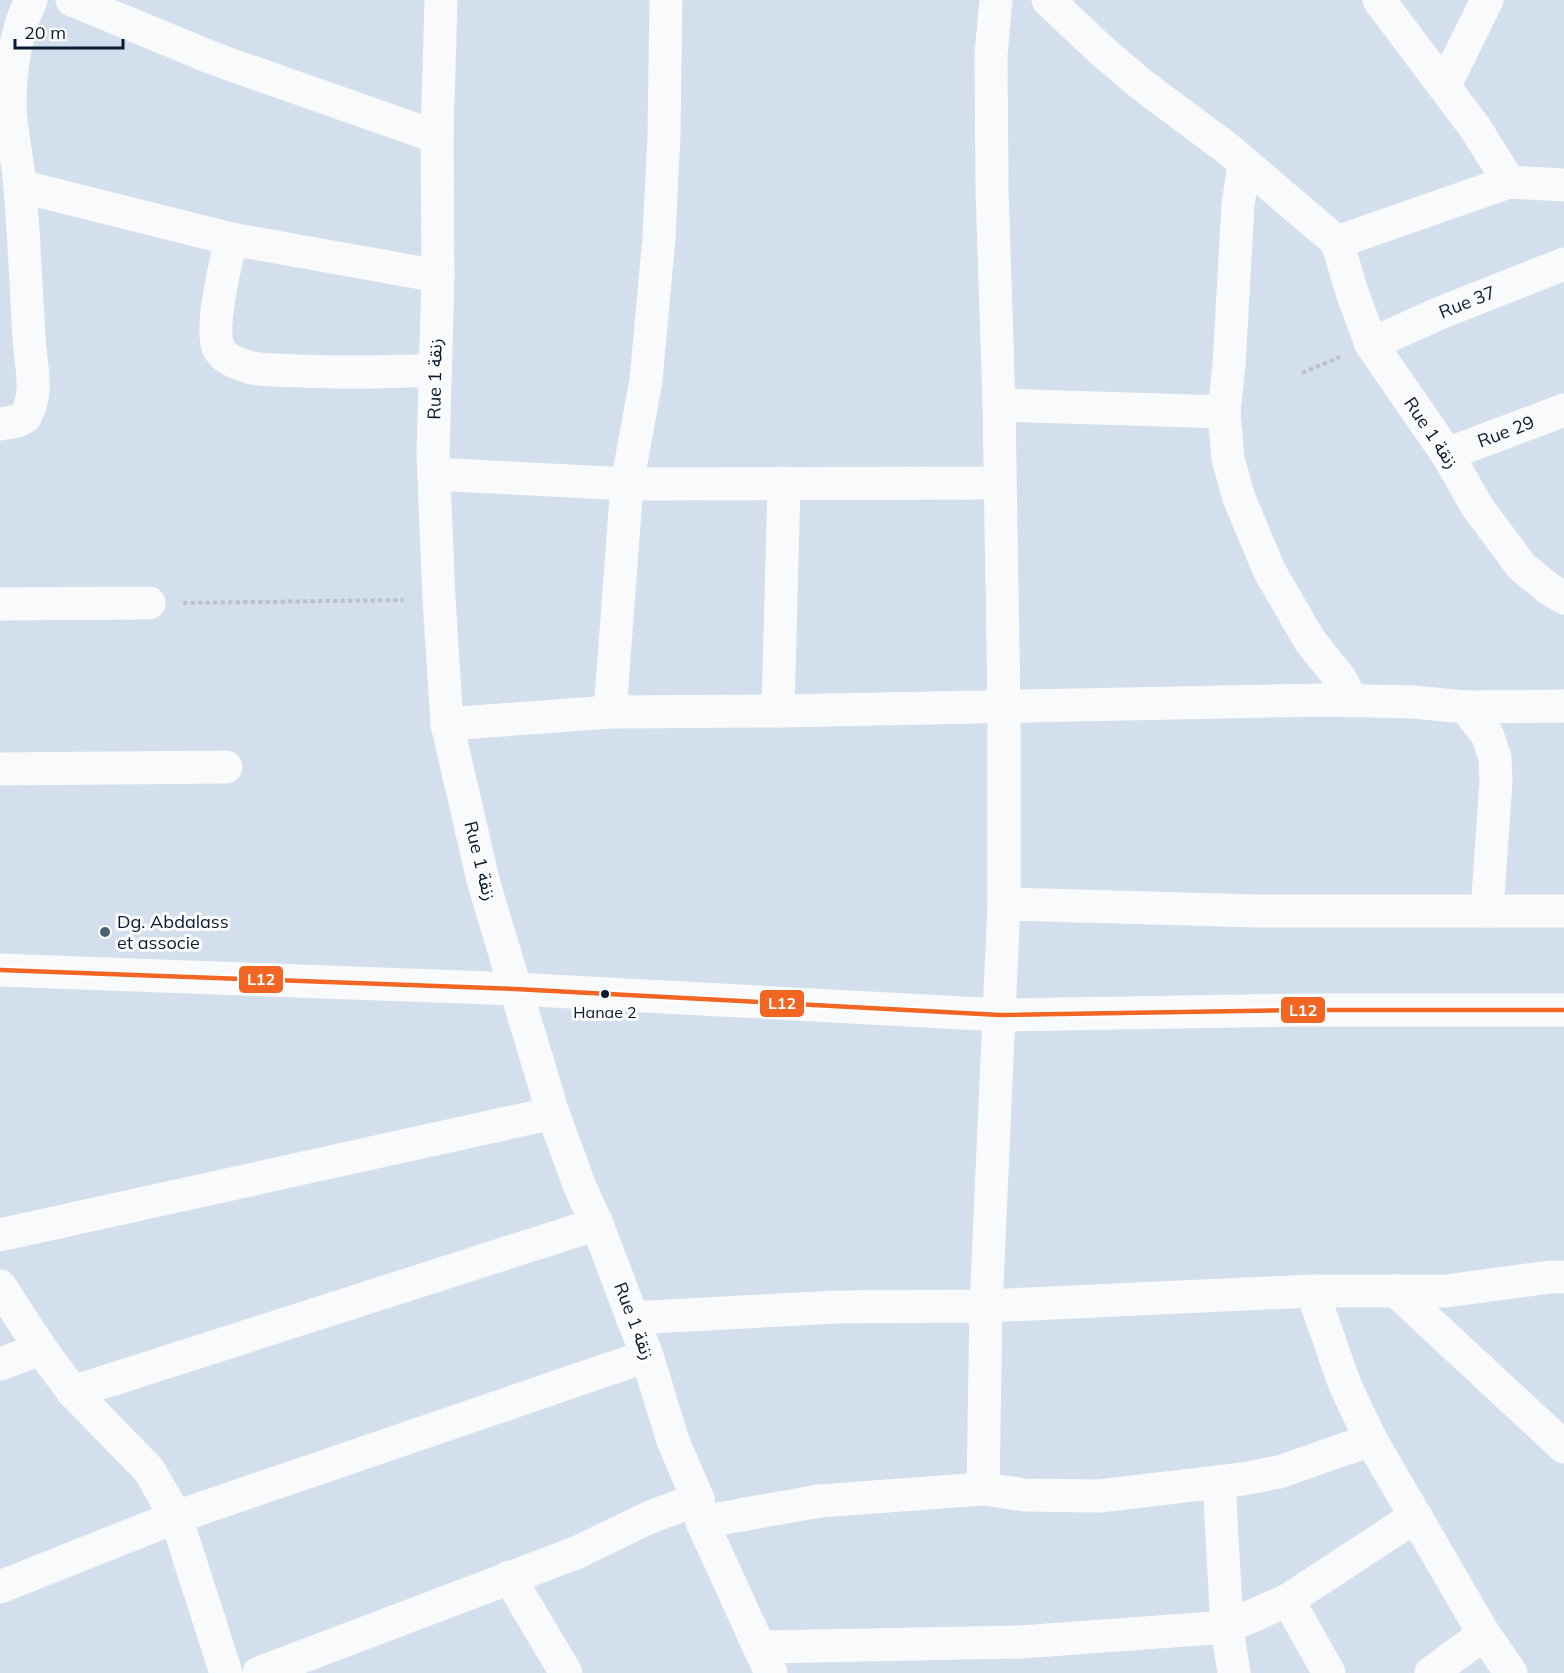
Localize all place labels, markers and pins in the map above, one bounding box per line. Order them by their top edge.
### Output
place label: Dg. Abdalass et associe [117,910,229,954]
marker: Dg. Abdalass et associe [98,925,112,939]
marker: Hanae 2 [599,988,611,1000]
place label: Hanae 2 [573,1002,637,1022]

